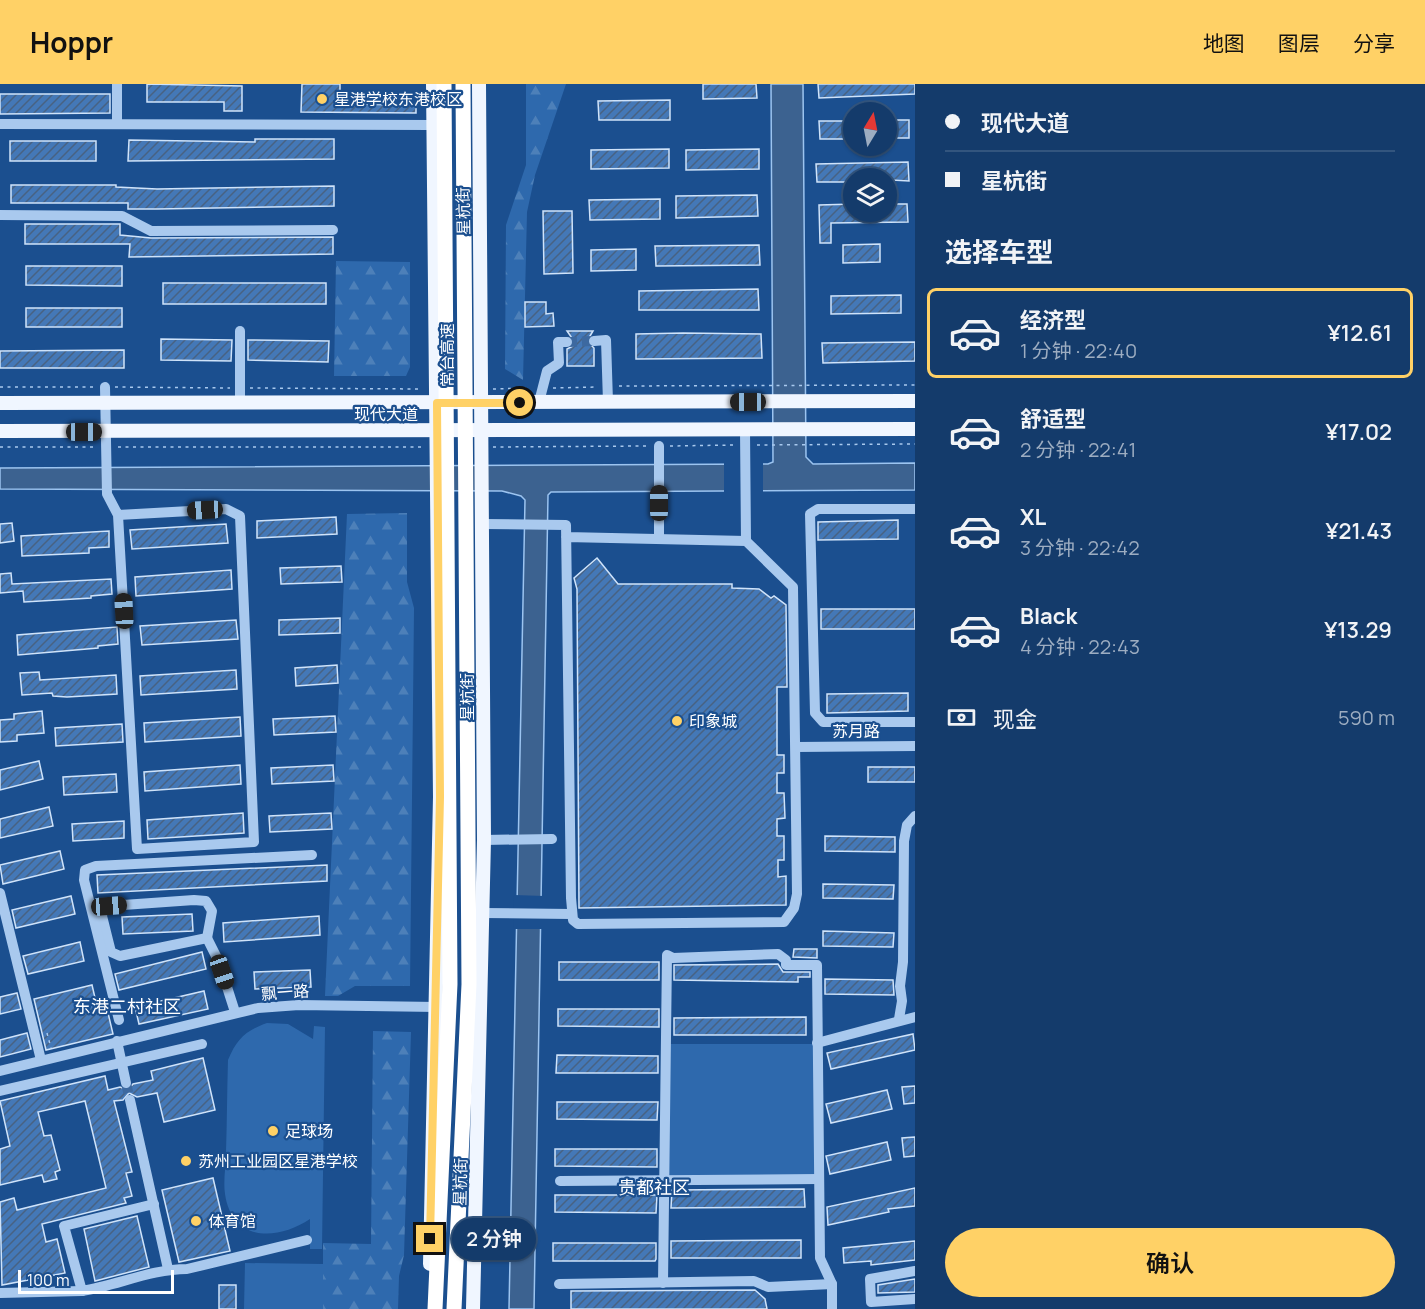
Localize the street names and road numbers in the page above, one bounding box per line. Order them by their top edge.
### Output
street label: 星杭街 [452,187,474,235]
street label: 常台高速 [436,323,458,387]
street label: 现代大道 [354,403,418,425]
street label: 星杭街 [456,673,478,721]
street label: 苏月路 [832,720,880,742]
street label: 飘一路 [260,979,310,1005]
street label: 星杭街 [449,1158,471,1206]

